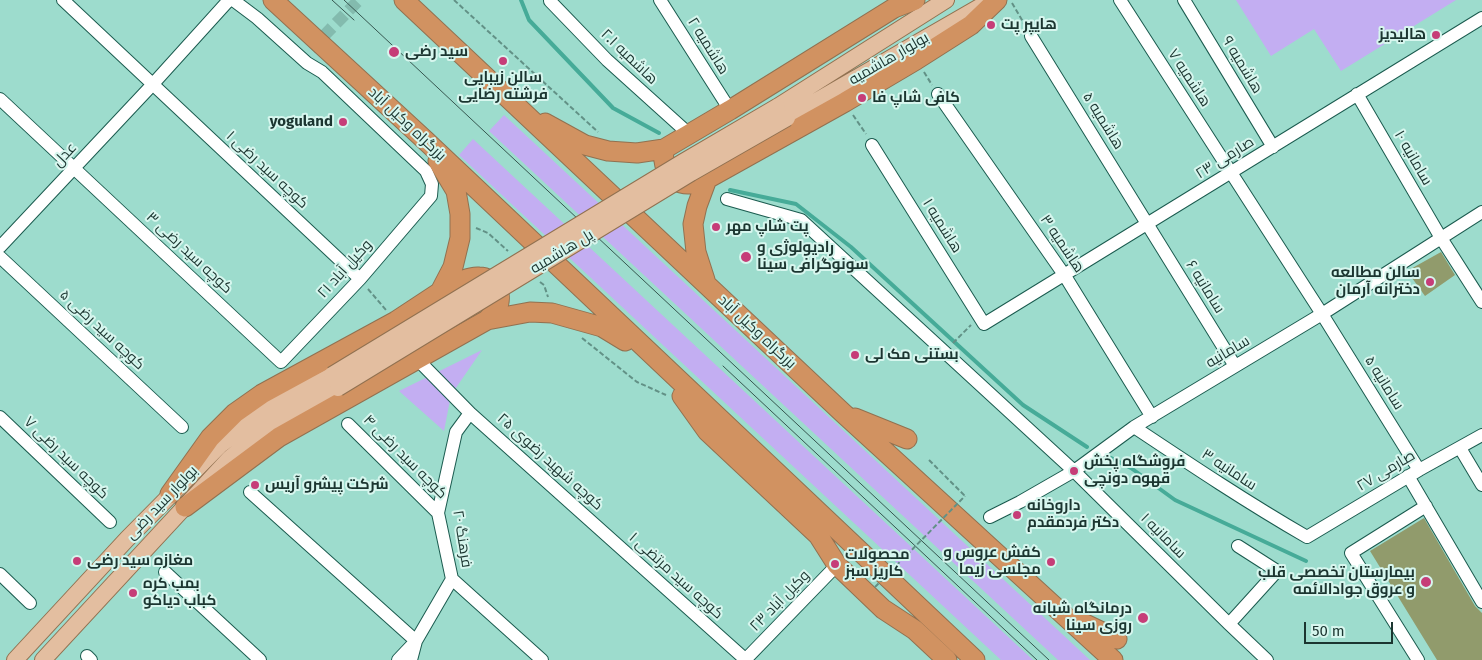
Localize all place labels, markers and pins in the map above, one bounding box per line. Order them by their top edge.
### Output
place label: هایپر پت [1001,16,1057,34]
marker: هایپر پت [985,19,997,31]
place label: هالیدیز [1379,26,1426,44]
marker: هالیدیز [1430,29,1442,41]
place label: سید رضی [405,43,468,61]
marker: سید رضی [387,45,401,59]
marker: سالن زیبایی فرشته رضایی [497,55,509,67]
place label: سالن زیبایی فرشته رضایی [458,69,548,104]
place label: کافی شاپ فا [872,89,960,107]
marker: کافی شاپ فا [856,92,868,104]
place label: yoguland [270,113,333,131]
marker: yoguland [337,116,349,128]
place label: پت شاپ مهر [726,218,809,236]
marker: پت شاپ مهر [710,221,722,233]
place label: رادیولوژی و سونوگرافی سینا [757,239,869,274]
marker: رادیولوژی و سونوگرافی سینا [739,250,753,264]
place label: سالن مطالعه دخترانه آرمان [1331,264,1420,299]
marker: سالن مطالعه دخترانه آرمان [1424,276,1436,288]
place label: بستنی مک لی [865,346,959,364]
marker: بستنی مک لی [849,349,861,361]
place label: فروشگاه پخش قهوه دونچی [1084,453,1185,488]
marker: فروشگاه پخش قهوه دونچی [1068,465,1080,477]
place label: شرکت پیشرو آریس [265,476,389,494]
marker: شرکت پیشرو آریس [249,479,261,491]
place label: داروخانه دكتر فردمقدم [1027,497,1119,532]
marker: داروخانه دكتر فردمقدم [1011,509,1023,521]
place label: کفش عروس و مجلسی زیما [943,544,1041,579]
place label: محصولات کاریز سبز [845,546,910,581]
place label: مغازه سید رضی [87,552,193,570]
marker: مغازه سید رضی [71,555,83,567]
marker: کفش عروس و مجلسی زیما [1045,556,1057,568]
marker: محصولات کاریز سبز [829,558,841,570]
place label: بیمارستان تخصصی قلب و عروق جوادالائمه [1258,564,1415,599]
place label: بمب کره کباب دیاکو [143,575,216,610]
marker: بیمارستان تخصصی قلب و عروق جوادالائمه [1419,575,1433,589]
marker: بمب کره کباب دیاکو [127,587,139,599]
place label: درمانگاه شبانه روزی سینا [1033,600,1132,635]
marker: درمانگاه شبانه روزی سینا [1136,611,1150,625]

